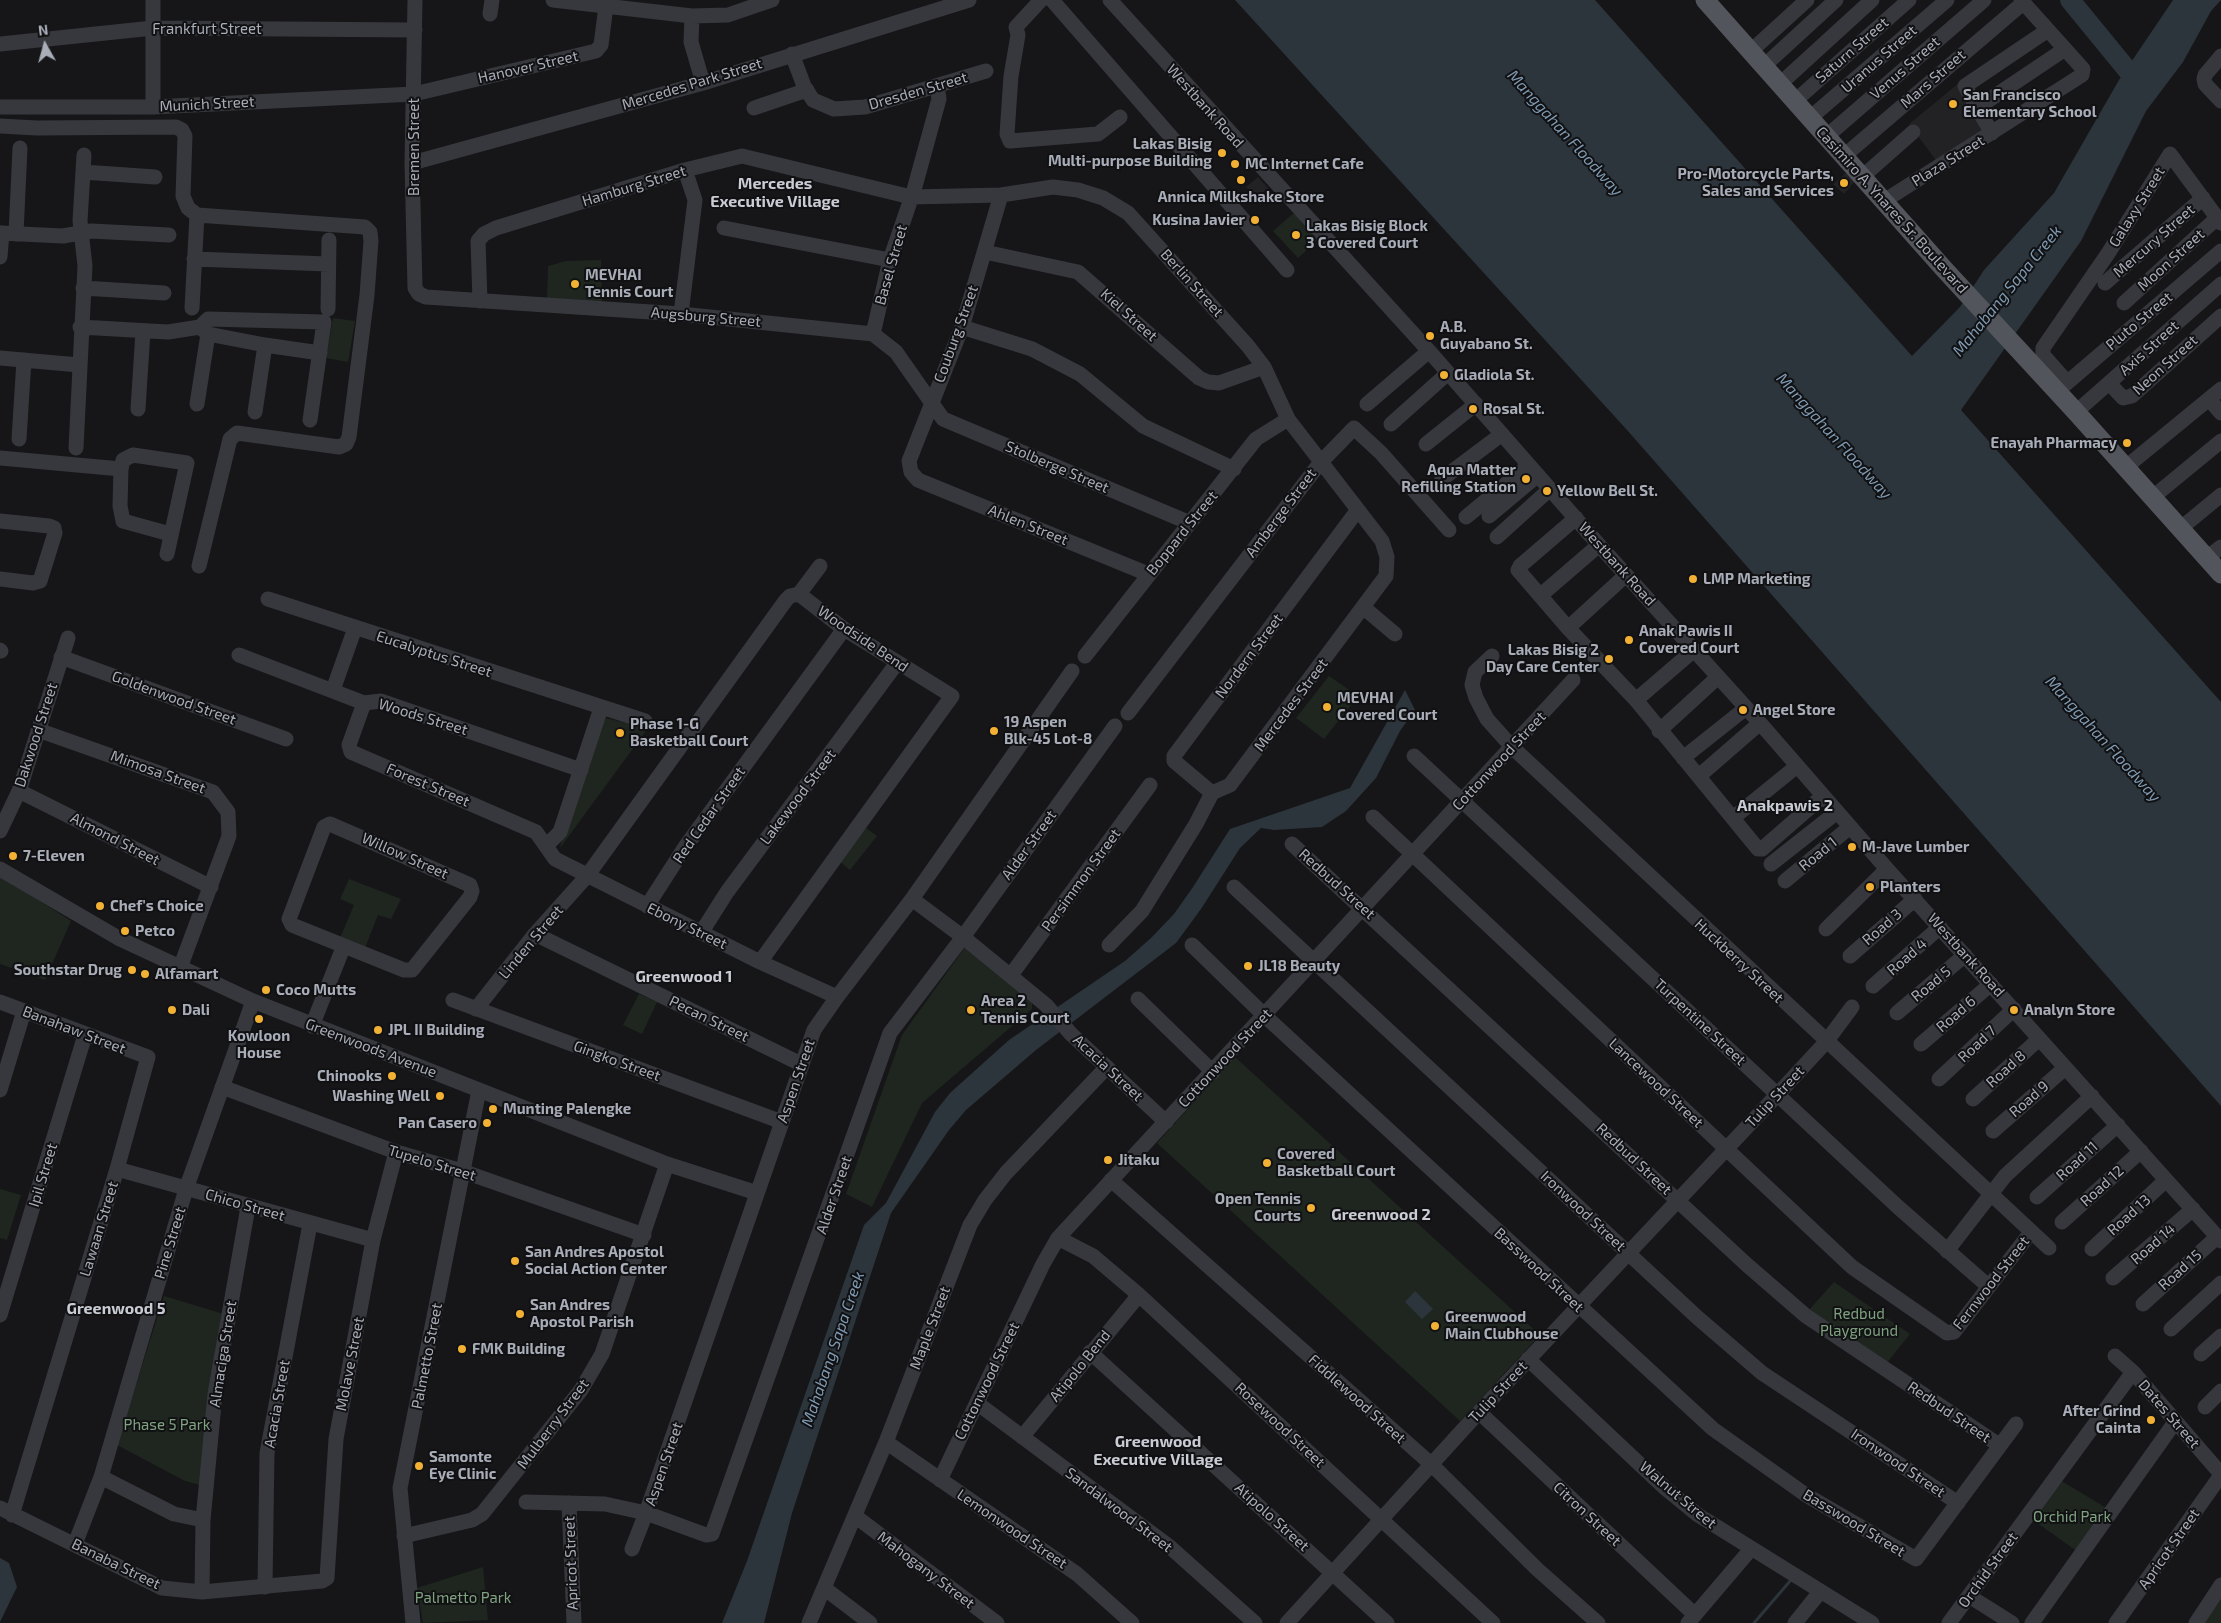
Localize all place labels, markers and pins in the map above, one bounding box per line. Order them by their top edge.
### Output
place label: San Francisco Elementary School [1963,86,2097,121]
marker: San Francisco Elementary School [1947,98,1959,110]
place label: Lakas Bisig Multi-purpose Building [1048,135,1212,170]
marker: Lakas Bisig Multi-purpose Building [1216,147,1228,159]
place label: MC Internet Cafe [1245,155,1364,173]
marker: MC Internet Cafe [1229,158,1241,170]
place label: Pro-Motorcycle Parts, Sales and Services [1677,165,1834,200]
marker: Annica Milkshake Store [1235,174,1247,186]
marker: Pro-Motorcycle Parts, Sales and Services [1838,177,1850,189]
place label: Annica Milkshake Store [1158,188,1324,206]
place label: Kusina Javier [1152,211,1245,229]
marker: Kusina Javier [1249,214,1261,226]
place label: Lakas Bisig Block 3 Covered Court [1306,217,1428,252]
marker: Lakas Bisig Block 3 Covered Court [1290,229,1302,241]
place label: MEVHAI Tennis Court [585,266,673,301]
marker: MEVHAI Tennis Court [569,278,581,290]
place label: A.B. Guyabano St. [1440,318,1533,353]
marker: A.B. Guyabano St. [1424,330,1436,342]
place label: Gladiola St. [1454,366,1534,384]
marker: Gladiola St. [1438,369,1450,381]
place label: Rosal St. [1483,400,1545,418]
marker: Rosal St. [1467,403,1479,415]
place label: Enayah Pharmacy [1991,434,2117,452]
marker: Enayah Pharmacy [2121,437,2133,449]
place label: Aqua Matter Refilling Station [1401,461,1516,496]
marker: Aqua Matter Refilling Station [1520,473,1532,485]
place label: Yellow Bell St. [1557,482,1658,500]
marker: Yellow Bell St. [1541,485,1553,497]
place label: LMP Marketing [1703,570,1811,588]
marker: LMP Marketing [1687,573,1699,585]
place label: Anak Pawis II Covered Court [1639,622,1739,657]
marker: Anak Pawis II Covered Court [1623,634,1635,646]
place label: Lakas Bisig 2 Day Care Center [1486,641,1599,676]
marker: Lakas Bisig 2 Day Care Center [1603,653,1615,665]
place label: MEVHAI Covered Court [1337,689,1437,724]
marker: MEVHAI Covered Court [1321,701,1333,713]
place label: Angel Store [1753,701,1836,719]
marker: Angel Store [1737,704,1749,716]
place label: 19 Aspen Blk-45 Lot-8 [1004,713,1092,748]
place label: Phase 1-G Basketball Court [630,715,748,750]
marker: 19 Aspen Blk-45 Lot-8 [988,725,1000,737]
marker: Phase 1-G Basketball Court [614,727,626,739]
place label: M-Jave Lumber [1862,838,1969,856]
marker: M-Jave Lumber [1846,841,1858,853]
place label: 7-Eleven [23,847,85,865]
marker: 7-Eleven [7,850,19,862]
place label: Planters [1880,878,1941,896]
marker: Planters [1864,881,1876,893]
place label: Chef's Choice [110,897,204,915]
marker: Chef's Choice [94,900,106,912]
place label: Petco [135,922,175,940]
marker: Petco [119,925,131,937]
place label: JL18 Beauty [1258,957,1340,975]
marker: JL18 Beauty [1242,960,1254,972]
place label: Southstar Drug [14,961,122,979]
marker: Southstar Drug [126,964,138,976]
place label: Alfamart [155,965,218,983]
marker: Alfamart [139,968,151,980]
place label: Coco Mutts [276,981,356,999]
marker: Coco Mutts [260,984,272,996]
place label: Area 2 Tennis Court [981,992,1069,1027]
place label: Dali [182,1001,210,1019]
place label: Analyn Store [2024,1001,2115,1019]
marker: Dali [166,1004,178,1016]
marker: Area 2 Tennis Court [965,1004,977,1016]
marker: Analyn Store [2008,1004,2020,1016]
marker: Kowloon House [253,1013,265,1025]
place label: JPL II Building [388,1021,485,1039]
marker: JPL II Building [372,1024,384,1036]
place label: Kowloon House [228,1027,290,1062]
place label: Chinooks [317,1067,382,1085]
marker: Chinooks [386,1070,398,1082]
place label: Washing Well [332,1087,430,1105]
marker: Washing Well [434,1090,446,1102]
place label: Munting Palengke [503,1100,631,1118]
marker: Munting Palengke [487,1103,499,1115]
place label: Pan Casero [398,1114,477,1132]
marker: Pan Casero [481,1117,493,1129]
place label: Covered Basketball Court [1277,1145,1395,1180]
place label: Jitaku [1118,1151,1160,1169]
marker: Jitaku [1102,1154,1114,1166]
marker: Covered Basketball Court [1261,1157,1273,1169]
place label: Open Tennis Courts [1215,1190,1301,1225]
marker: Open Tennis Courts [1305,1202,1317,1214]
place label: San Andres Apostol Social Action Center [525,1243,667,1278]
marker: San Andres Apostol Social Action Center [509,1255,521,1267]
place label: San Andres Apostol Parish [530,1296,634,1331]
marker: San Andres Apostol Parish [514,1308,526,1320]
place label: Greenwood Main Clubhouse [1445,1308,1558,1343]
marker: Greenwood Main Clubhouse [1429,1320,1441,1332]
place label: FMK Building [472,1340,565,1358]
marker: FMK Building [456,1343,468,1355]
place label: After Grind Cainta [2063,1402,2141,1437]
marker: After Grind Cainta [2145,1414,2157,1426]
place label: Samonte Eye Clinic [429,1448,496,1483]
marker: Samonte Eye Clinic [413,1460,425,1472]

